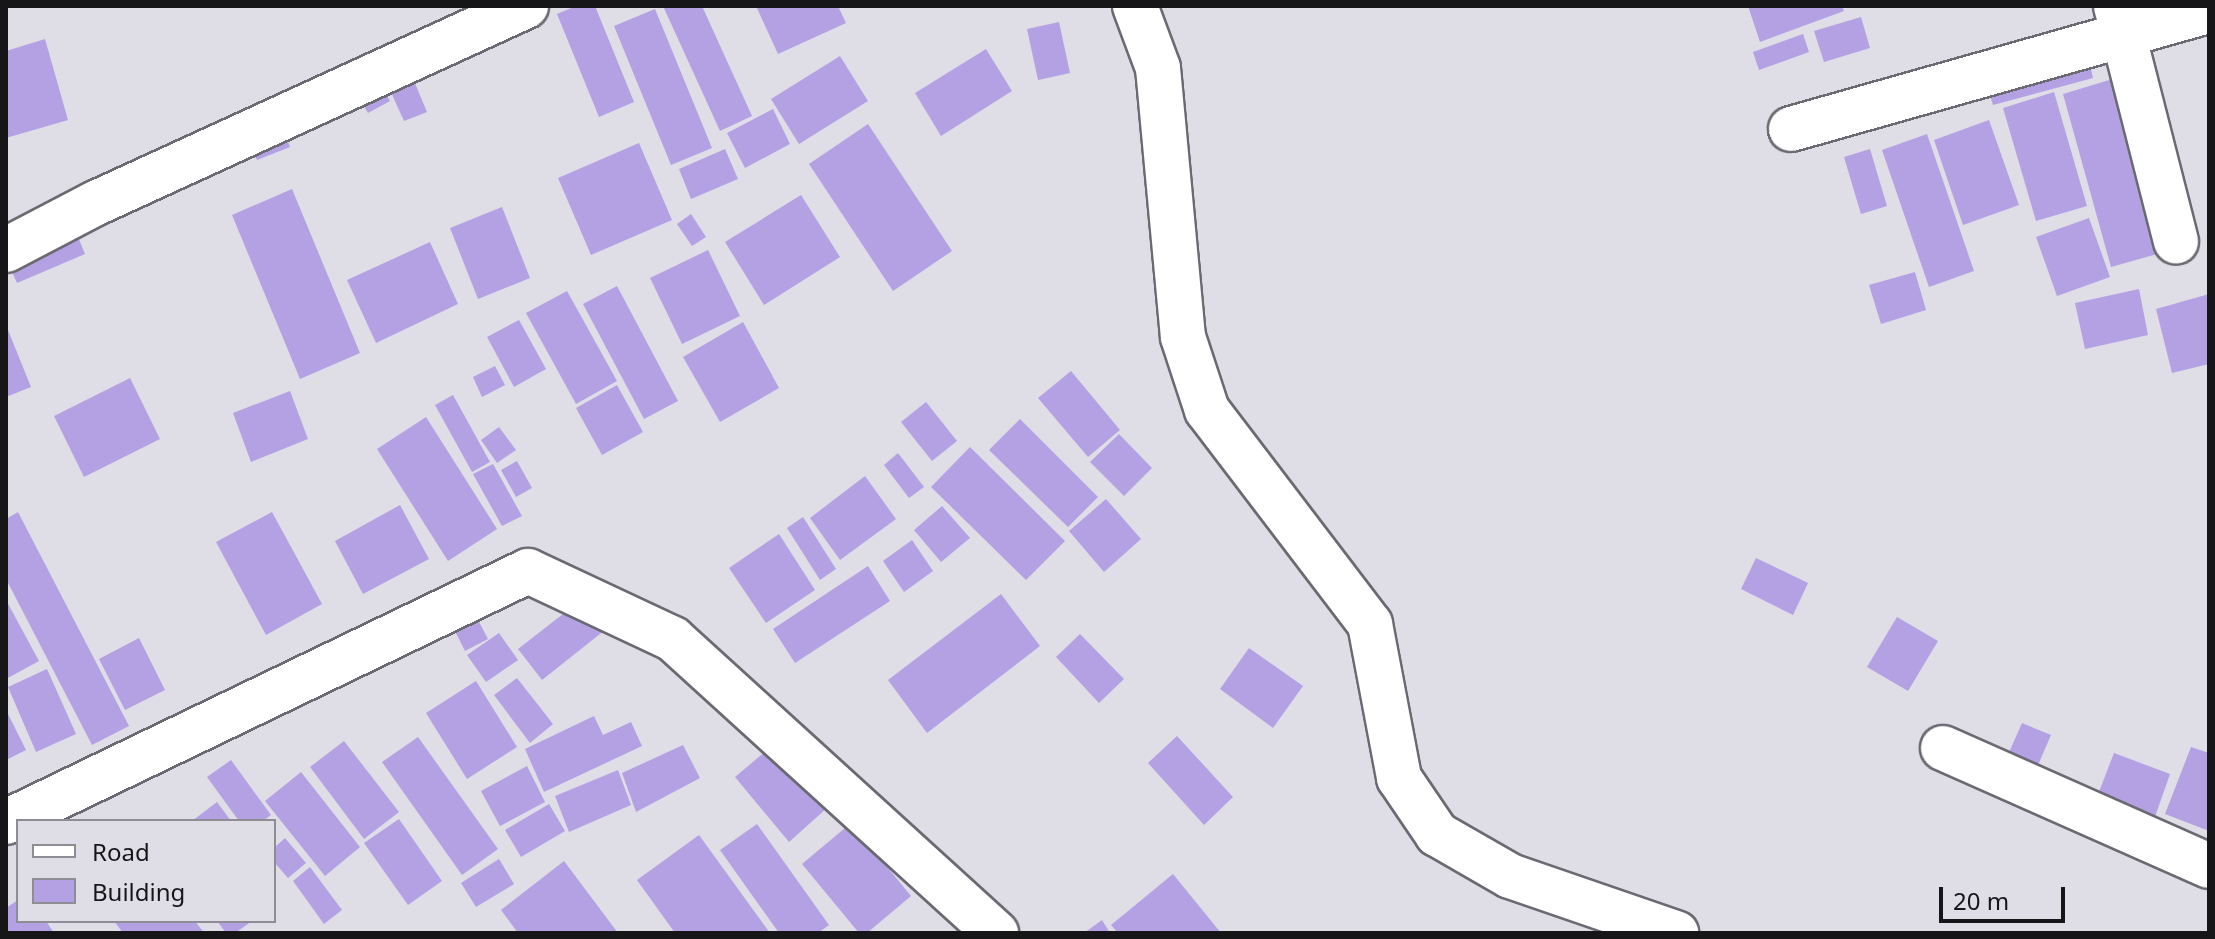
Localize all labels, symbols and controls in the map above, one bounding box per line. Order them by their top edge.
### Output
legend [16,819,276,923]
text: Road [92,835,150,868]
scale bar [1943,871,2069,921]
text: Building [92,875,185,908]
text: 20 m [1953,884,2009,917]

